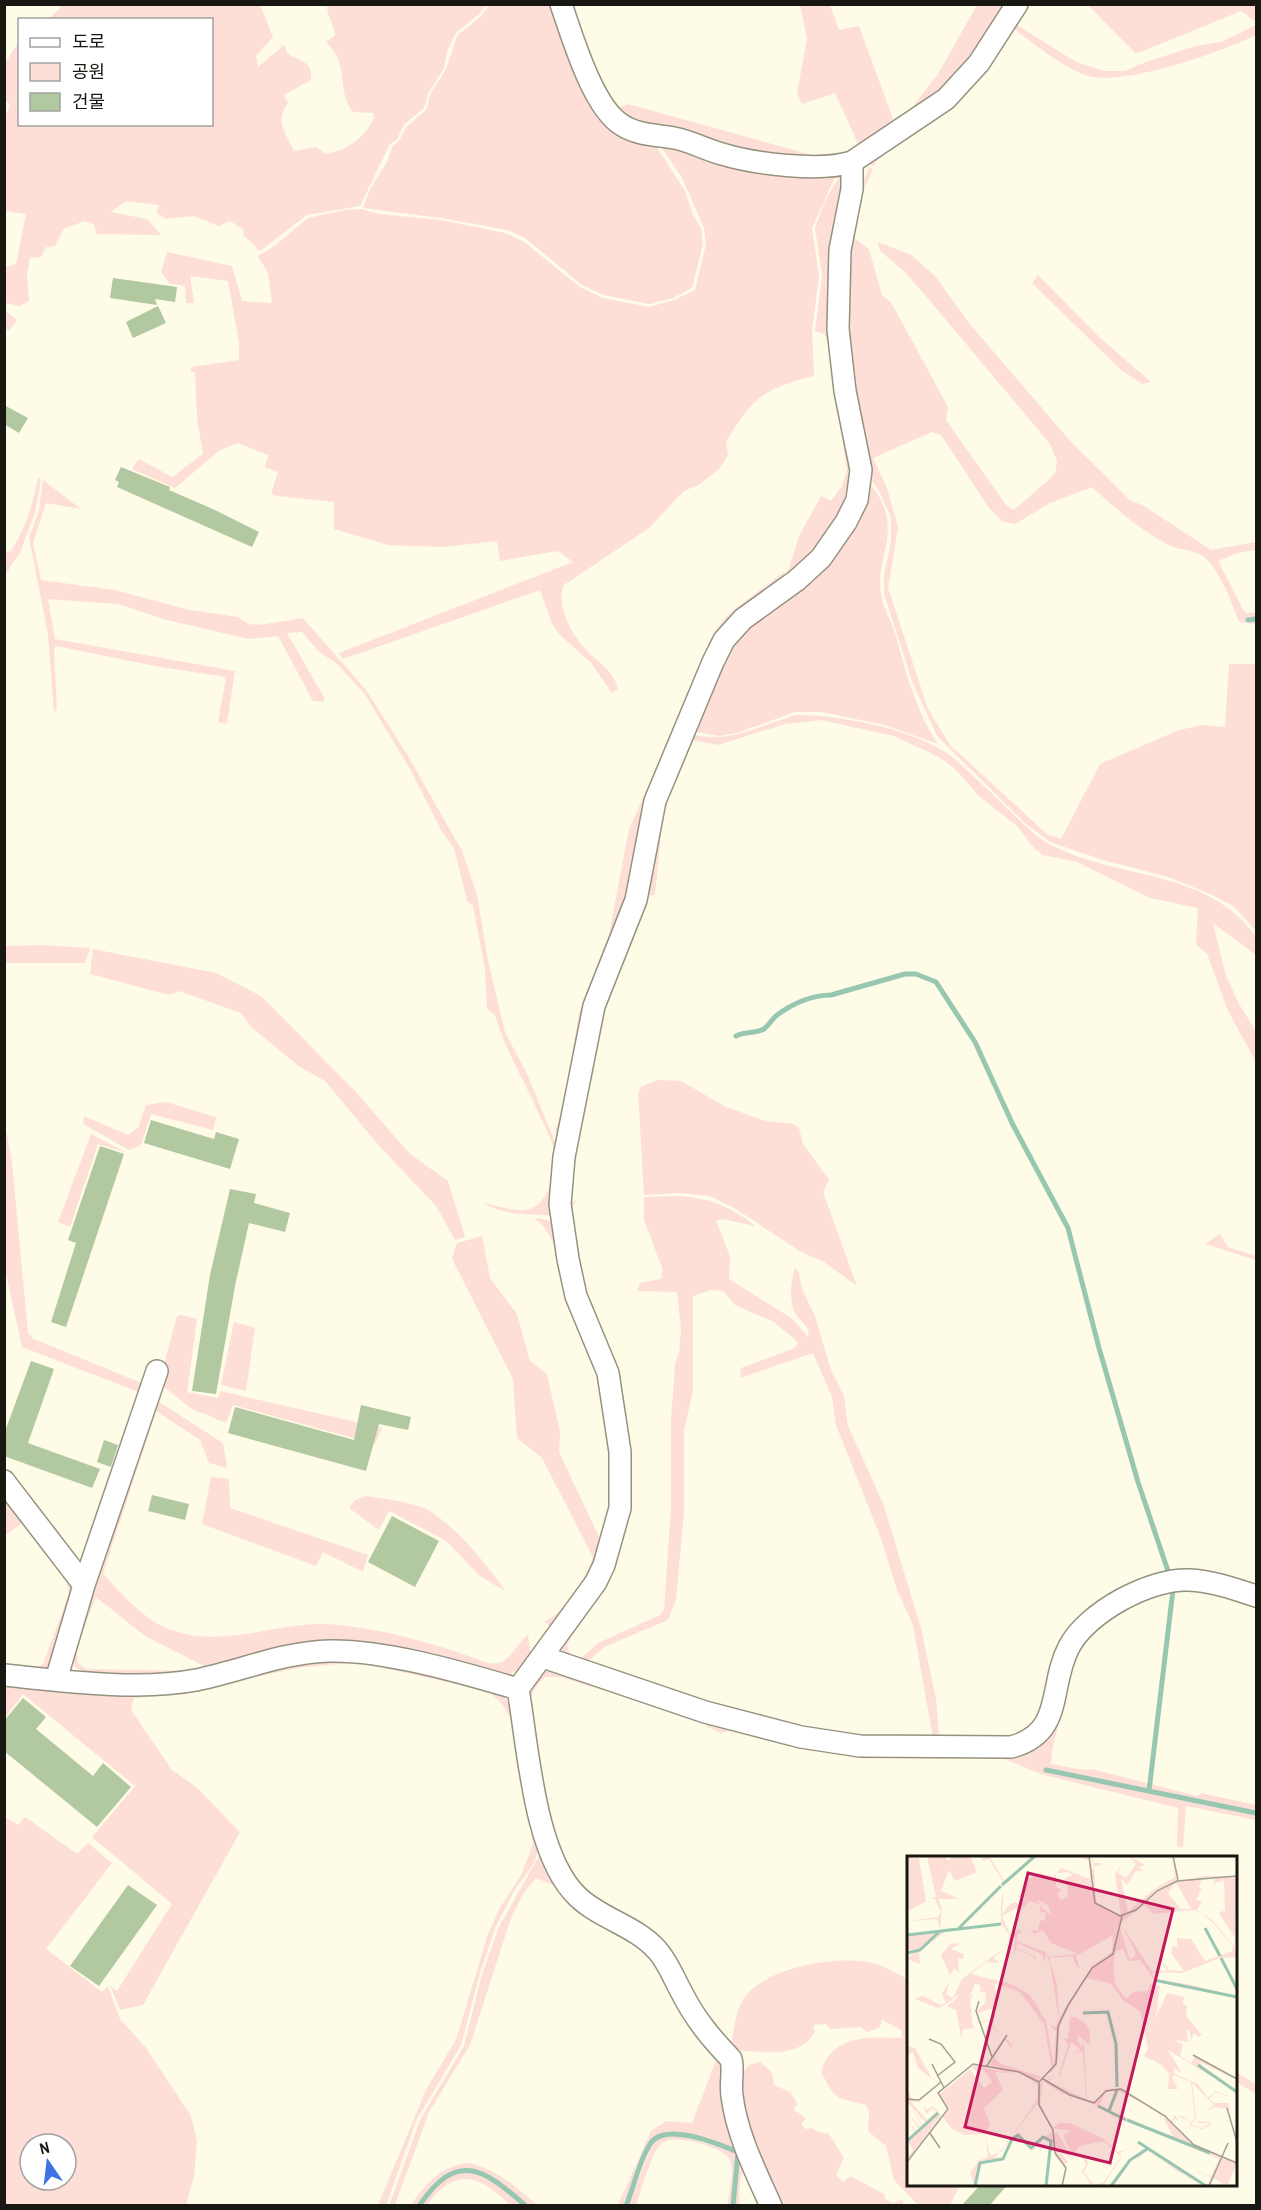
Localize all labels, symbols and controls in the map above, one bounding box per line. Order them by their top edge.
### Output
legend [18,18,213,126]
text: 도로 [72,29,105,54]
text: 공원 [72,59,105,84]
text: 건물 [72,89,105,114]
inset map [907,1856,1237,2186]
north arrow [18,2132,78,2192]
text: N [37,2136,52,2159]

